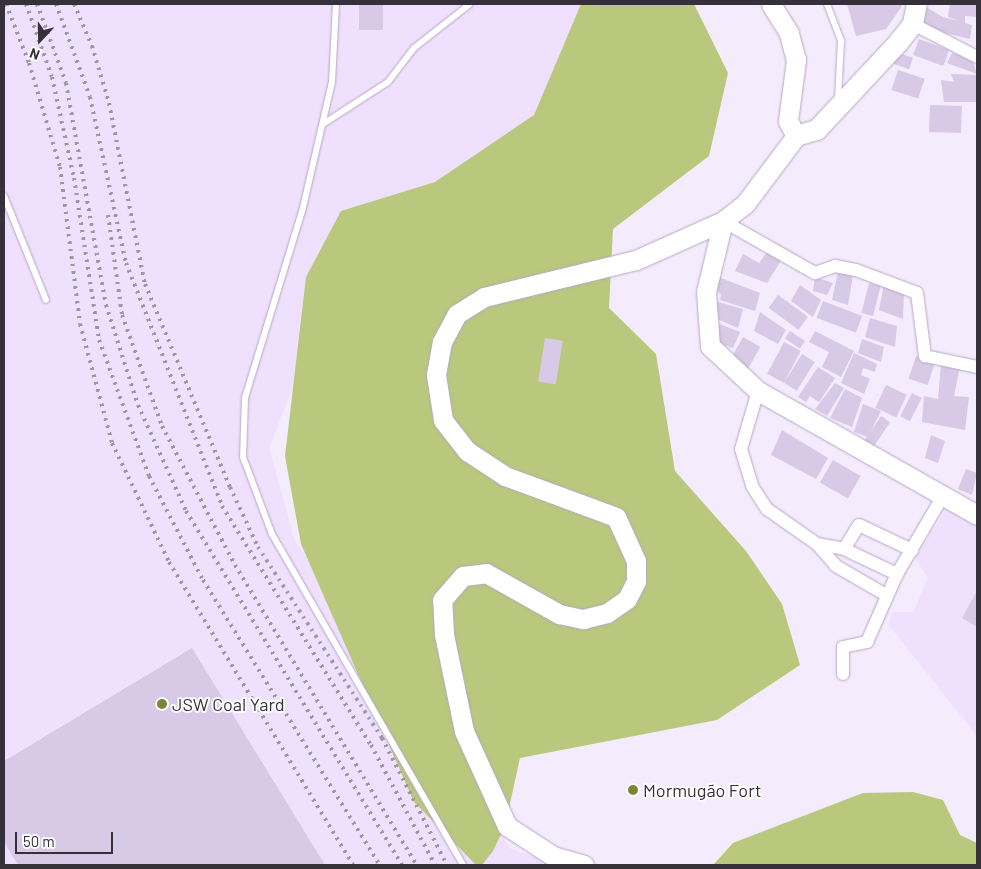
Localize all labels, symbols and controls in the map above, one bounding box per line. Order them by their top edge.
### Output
north arrow [15,15,65,65]
text: N [27,45,42,64]
place label: JSW Coal Yard [172,693,285,715]
marker: JSW Coal Yard [156,698,168,710]
place label: Mormugão Fort [643,779,762,801]
marker: Mormugão Fort [627,784,639,796]
scale bar [18,822,115,854]
text: 50 m [23,832,55,850]

